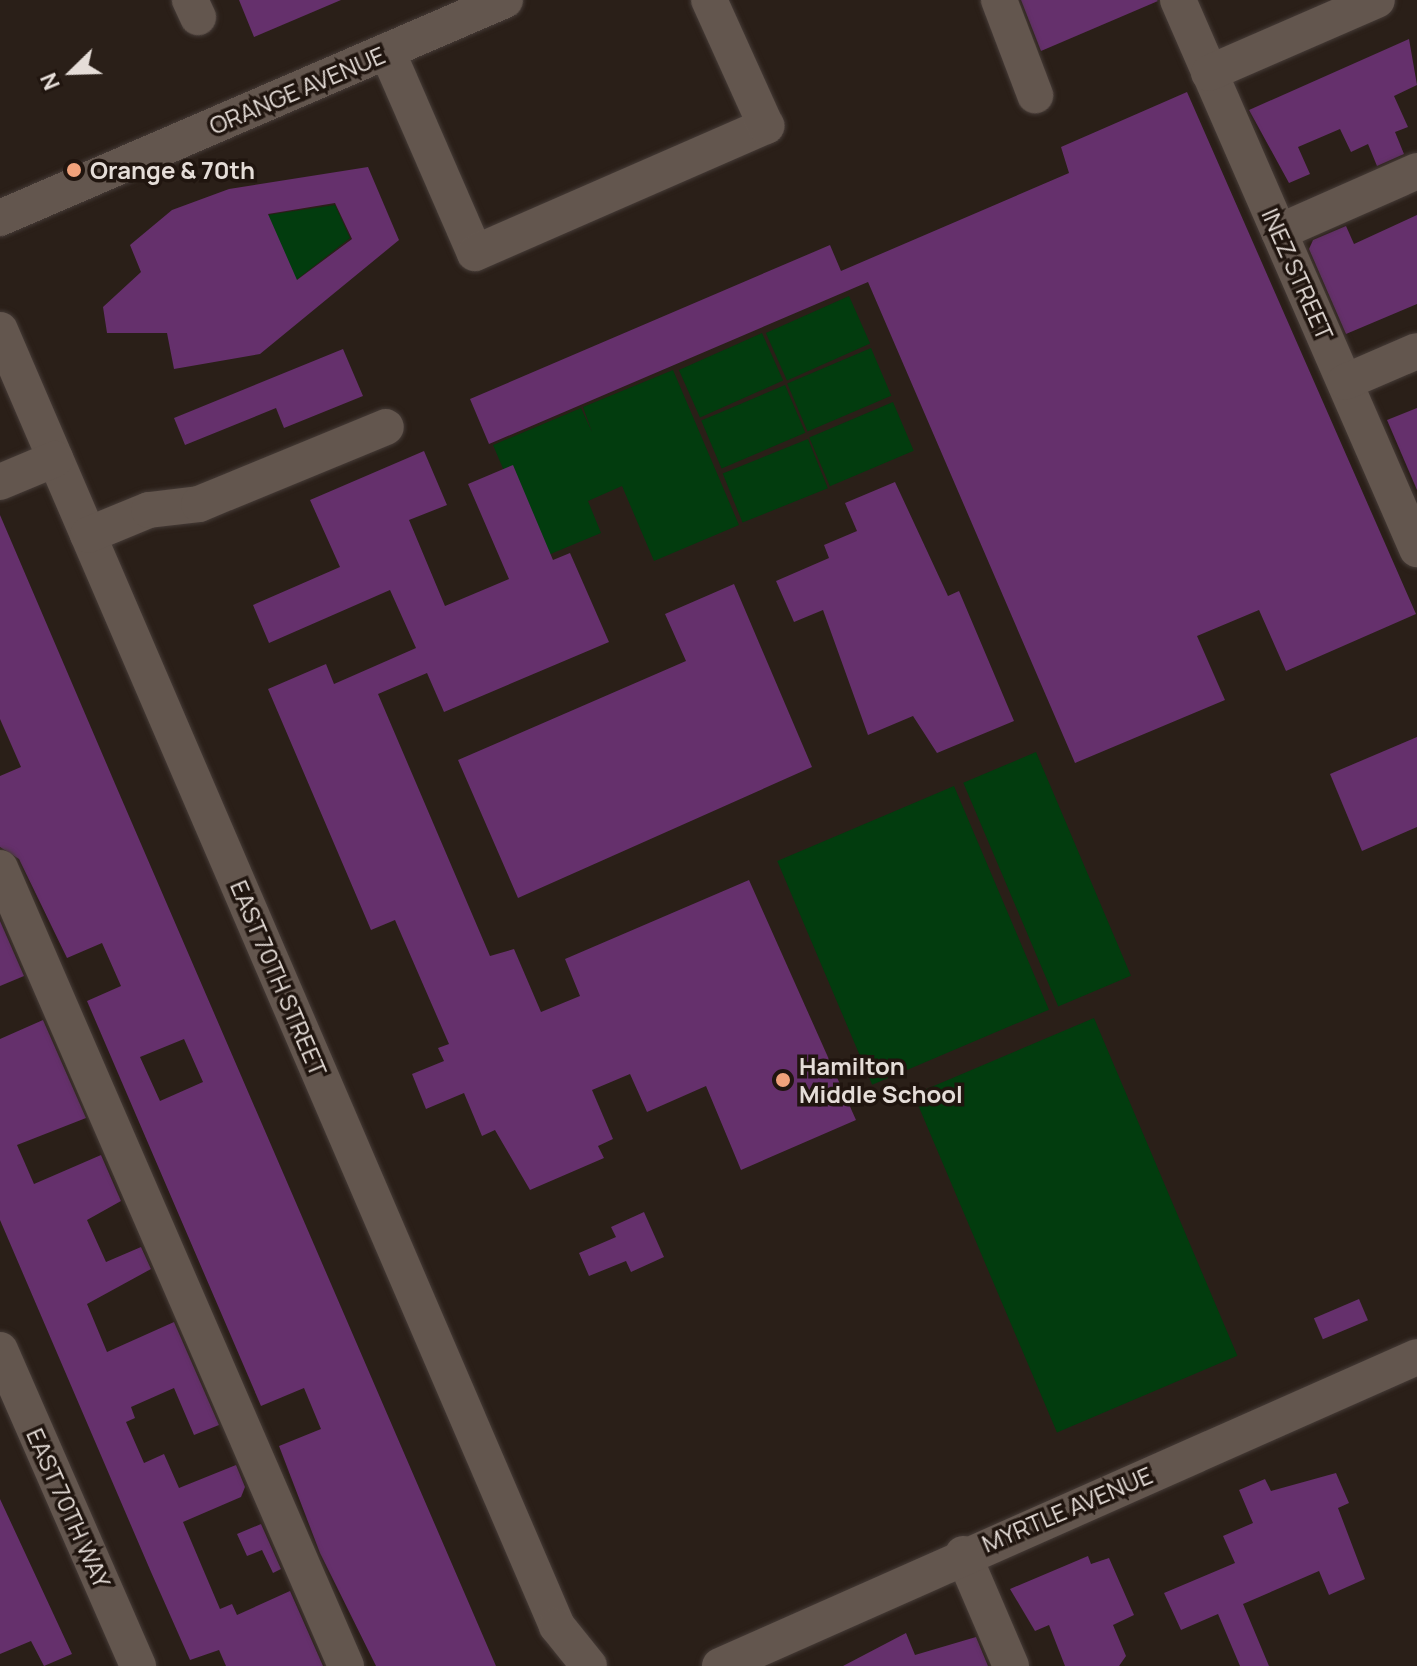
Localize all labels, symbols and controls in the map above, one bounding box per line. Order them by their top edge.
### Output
north arrow [32,32,112,112]
street label: ORANGE AVENUE [205,40,389,140]
text: N [33,68,67,95]
place label: Orange & 70th [90,156,255,184]
marker: Orange & 70th [65,161,83,179]
street label: INEZ STREET [1256,204,1340,344]
street label: EAST 70TH STREET [225,876,333,1080]
place label: Hamilton Middle School [799,1052,963,1108]
marker: Hamilton Middle School [774,1071,792,1089]
street label: EAST 70TH WAY [21,1423,117,1593]
street label: MYRTLE AVENUE [977,1460,1157,1558]

